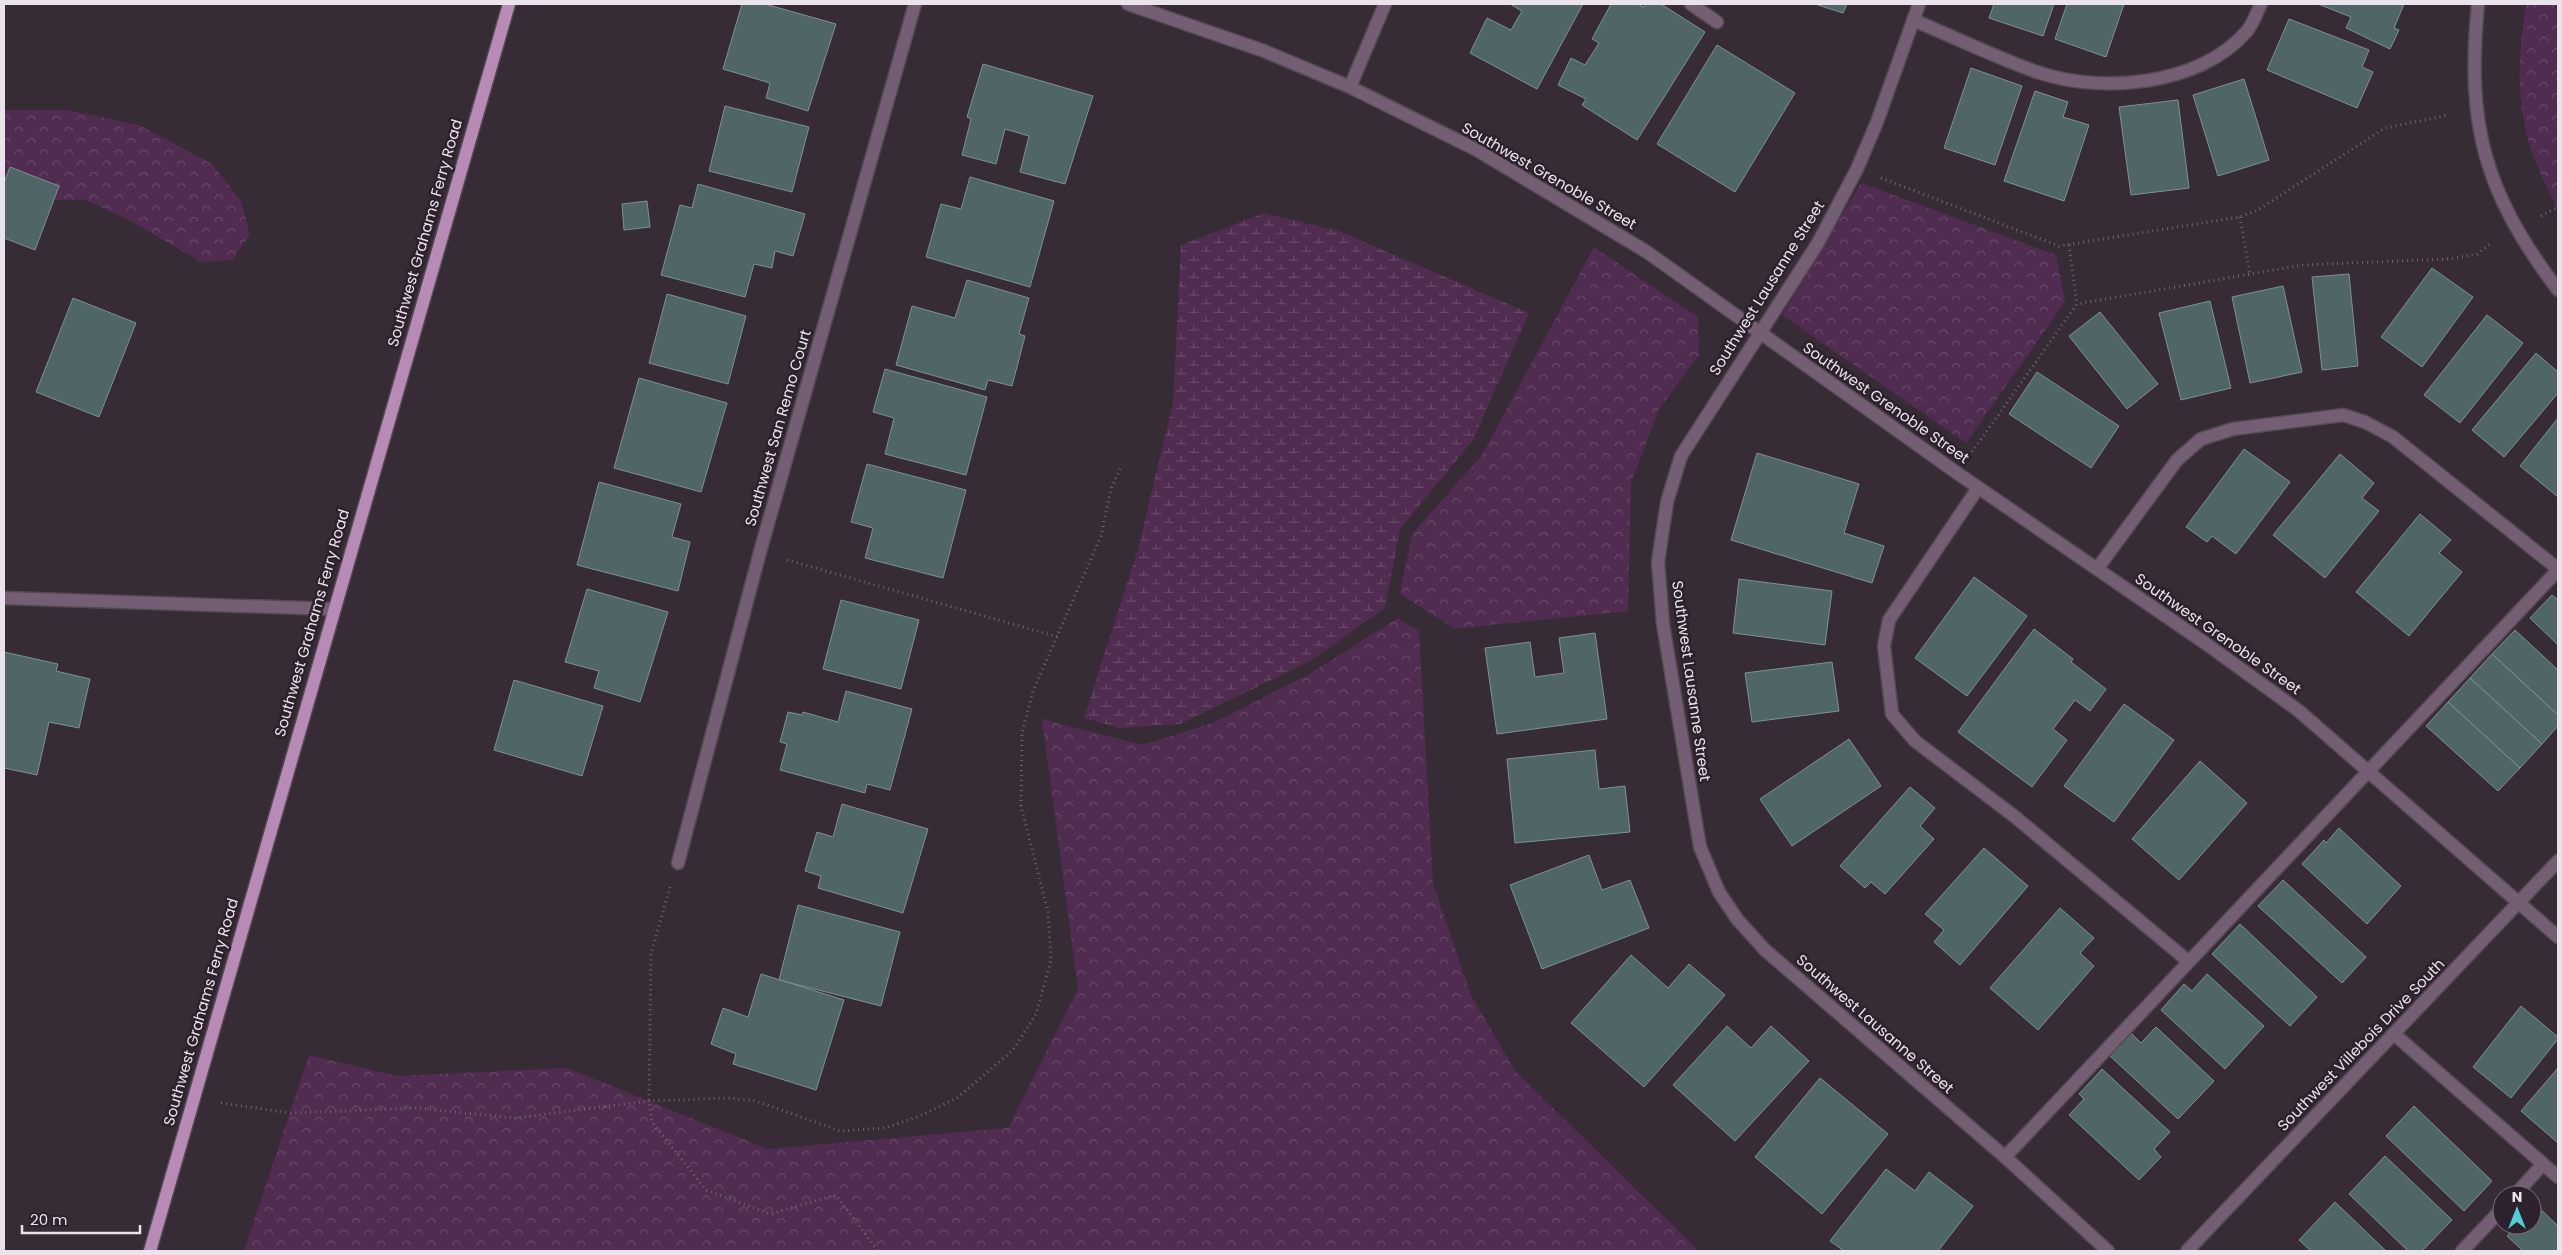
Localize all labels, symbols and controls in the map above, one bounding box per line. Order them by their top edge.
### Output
street label: Southwest Grahams Ferry Road [382,117,467,349]
street label: Southwest Grenoble Street [1458,117,1641,234]
street label: Southwest Lausanne Street [1704,196,1829,379]
street label: Southwest San Remo Court [739,327,816,529]
street label: Southwest Grenoble Street [1799,337,1974,468]
street label: Southwest Grahams Ferry Road [269,507,354,739]
street label: Southwest Grenoble Street [2131,568,2306,699]
street label: Southwest Lausanne Street [1667,579,1716,783]
street label: Southwest Grahams Ferry Road [158,896,243,1128]
street label: Southwest Lausanne Street [1792,949,1959,1098]
street label: Southwest Villebois Drive South [2272,954,2449,1136]
north arrow [2492,1185,2542,1235]
text: N [2512,1187,2522,1207]
scale bar [22,1202,140,1234]
text: 20 m [30,1209,68,1230]

